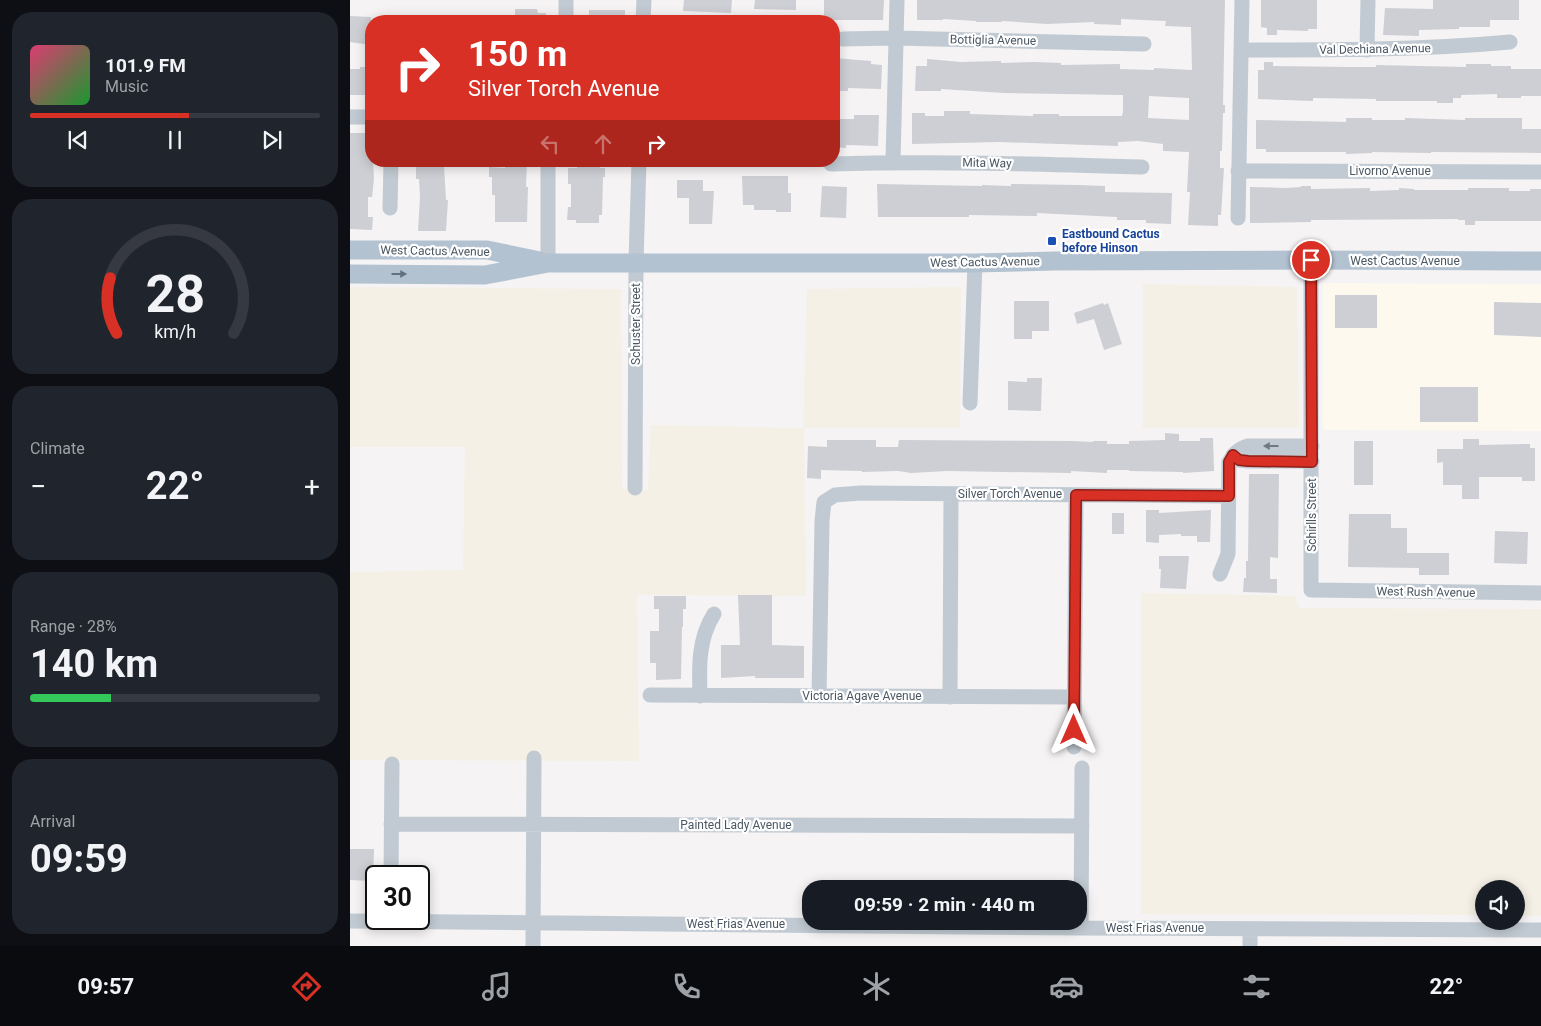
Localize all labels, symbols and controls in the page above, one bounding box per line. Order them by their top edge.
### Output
street label: Bottiglia Avenue [950,32,1036,48]
text: 150 m [468,34,567,75]
icon: right [385,35,450,100]
street label: Val Dechiana Avenue [1319,41,1431,57]
text: 101.9 FM [105,54,186,77]
text: Silver Torch Avenue [468,76,659,101]
text: Music [105,77,148,96]
icon: previous [64,126,92,154]
icon: pause [161,126,189,154]
icon: next [258,126,286,154]
icon: left [536,130,564,158]
icon: ahead [589,130,617,158]
icon: right [642,130,670,158]
street label: Mita Way [962,156,1012,170]
street label: Livorno Avenue [1349,164,1431,178]
place label: Eastbound Cactus before Hinson [1062,227,1160,255]
marker: Eastbound Cactus before Hinson [1046,235,1058,247]
pin [1290,239,1332,281]
street label: West Cactus Avenue [380,243,490,259]
icon: arrive [1297,246,1325,274]
street label: West Cactus Avenue [930,254,1040,270]
street label: West Cactus Avenue [1350,254,1460,268]
text: 28 [145,264,205,325]
one-way arrow [391,270,407,278]
street label: Schuster Street [629,283,643,365]
text: km/h [154,321,196,342]
text: Climate [30,439,85,458]
one-way arrow [1263,442,1279,450]
text: 22° [146,464,204,508]
text: − [30,470,46,503]
text: + [304,470,320,503]
street label: Schirlls Street [1305,478,1319,552]
street label: Silver Torch Avenue [958,487,1062,501]
street label: West Rush Avenue [1376,584,1476,600]
text: Range · 28% [30,617,117,636]
text: 140 km [30,642,158,686]
street label: Victoria Agave Avenue [802,689,922,703]
position arrow [1047,703,1099,755]
text: Arrival [30,812,75,831]
street label: Painted Lady Avenue [680,818,792,832]
text: 09:59 [30,837,128,881]
speed limit sign: 30 [365,865,430,930]
map controls [1475,880,1525,930]
button: sound [1475,880,1525,930]
text: 09:59 · 2 min · 440 m [854,893,1035,916]
street label: West Frias Avenue [687,917,785,931]
street label: West Frias Avenue [1106,921,1204,935]
icon: directions [289,969,324,1004]
icon: music [479,969,514,1004]
icon: phone [669,969,704,1004]
icon: climate [859,969,894,1004]
icon: car [1049,969,1084,1004]
icon: filters [1239,969,1274,1004]
text: 09:57 [78,974,134,999]
text: 22° [1430,974,1463,999]

